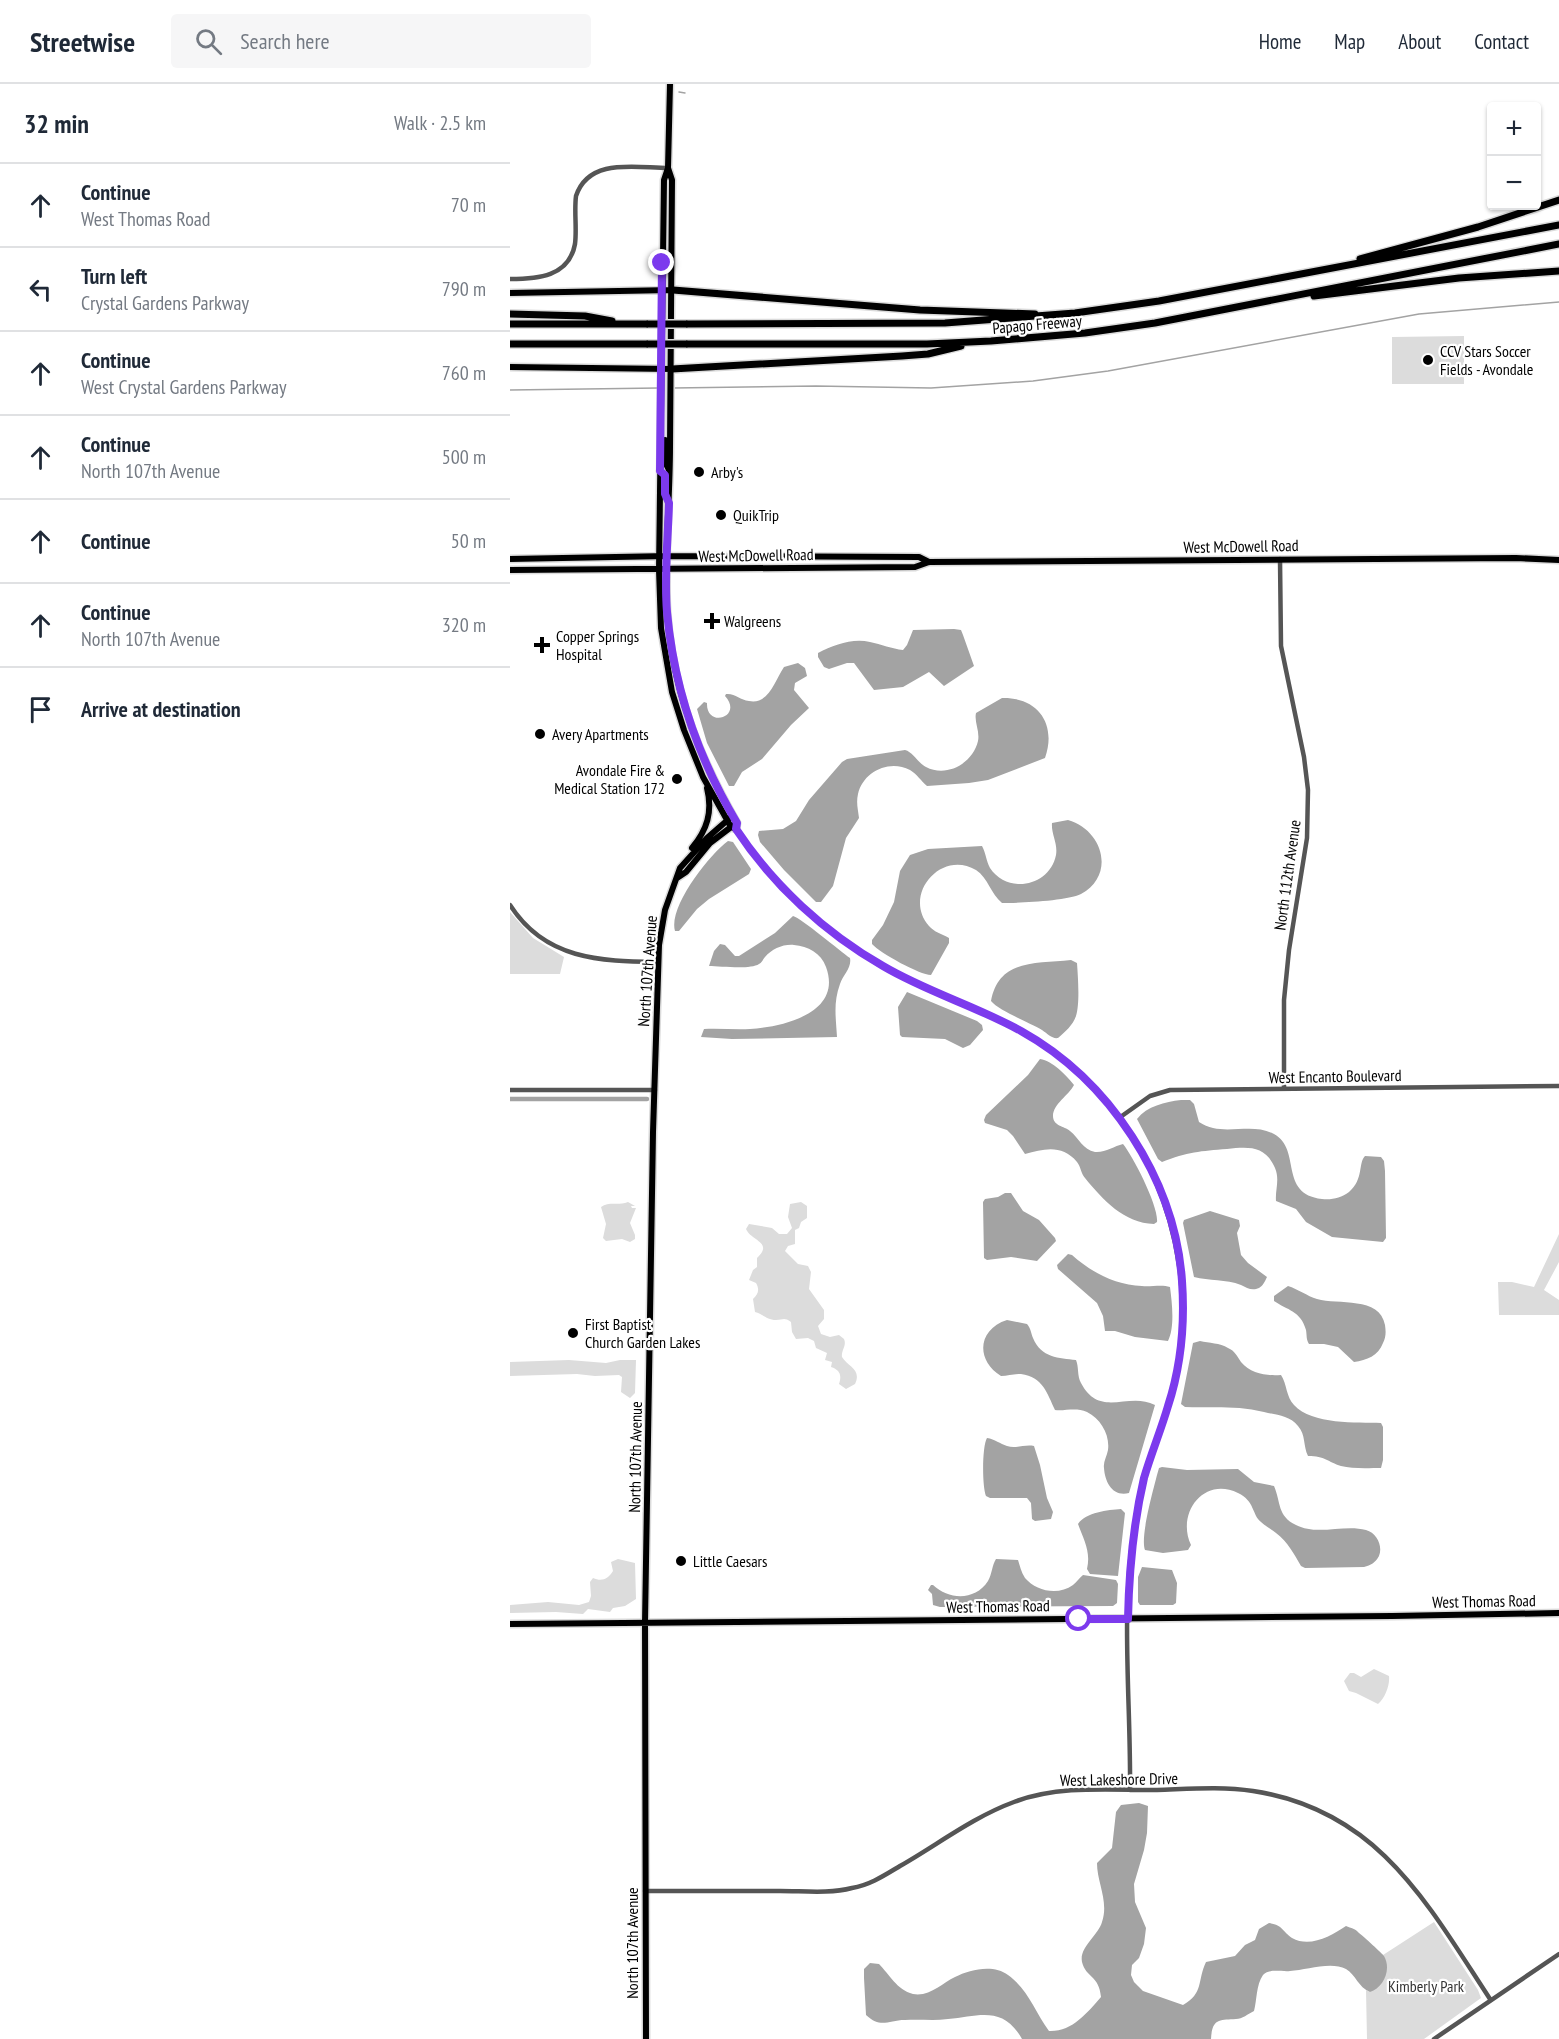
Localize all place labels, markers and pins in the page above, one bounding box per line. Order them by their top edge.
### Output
place label: CCV Stars Soccer Fields - Avondale [1440,341,1533,379]
marker: CCV Stars Soccer Fields - Avondale [1421,353,1435,367]
place label: Arby's [711,462,743,482]
marker: Arby's [692,465,706,479]
place label: QuikTrip [733,505,779,525]
marker: QuikTrip [714,508,728,522]
place label: Walgreens [724,611,781,631]
marker: Walgreens [705,614,719,628]
place label: Copper Springs Hospital [556,626,639,664]
marker: Copper Springs Hospital [533,636,551,654]
place label: Avery Apartments [552,724,649,744]
marker: Avery Apartments [533,727,547,741]
place label: Avondale Fire & Medical Station 172 [554,760,665,798]
marker: Avondale Fire & Medical Station 172 [670,772,684,786]
place label: First Baptist Church Garden Lakes [585,1314,700,1352]
marker: First Baptist Church Garden Lakes [566,1326,580,1340]
place label: Little Caesars [693,1551,767,1571]
marker: Little Caesars [674,1554,688,1568]

